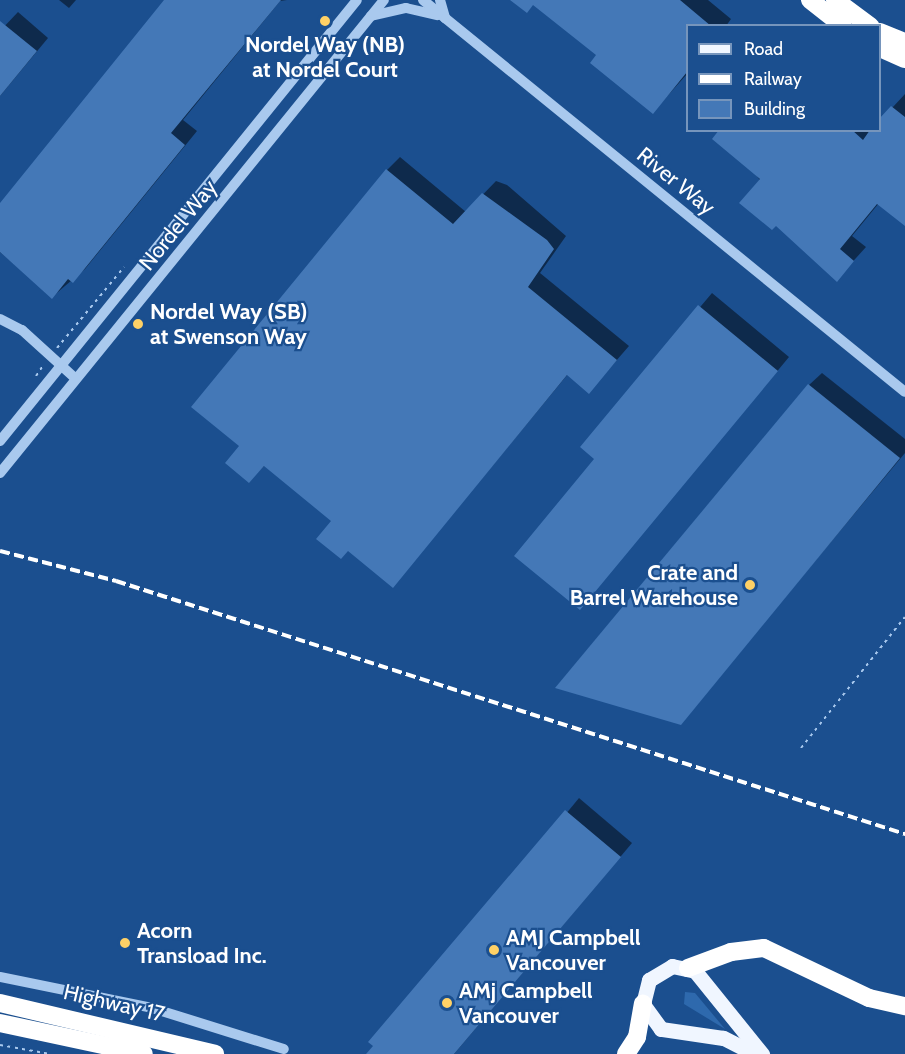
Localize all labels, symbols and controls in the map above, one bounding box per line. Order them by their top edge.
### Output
marker: Nordel Way (NB) at Nordel Court [318,14,332,28]
legend [686,24,881,132]
place label: Nordel Way (NB) at Nordel Court [245,31,405,82]
text: Road [744,38,783,60]
text: Railway [744,68,802,90]
text: Building [744,98,805,120]
street label: River Way [632,142,720,220]
street label: Nordel Way [134,174,222,276]
place label: Nordel Way (SB) at Swenson Way [150,298,307,350]
marker: Nordel Way (SB) at Swenson Way [131,317,145,331]
place label: Crate and Barrel Warehouse [570,559,738,610]
marker: Crate and Barrel Warehouse [743,578,757,592]
place label: Acorn Transload Inc. [137,917,267,968]
place label: AMJ Campbell Vancouver [506,924,641,975]
marker: Acorn Transload Inc. [118,936,132,950]
marker: AMJ Campbell Vancouver [487,943,501,957]
place label: AMj Campbell Vancouver [459,977,593,1028]
street label: Highway 17 [61,979,167,1027]
marker: AMj Campbell Vancouver [440,996,454,1010]

